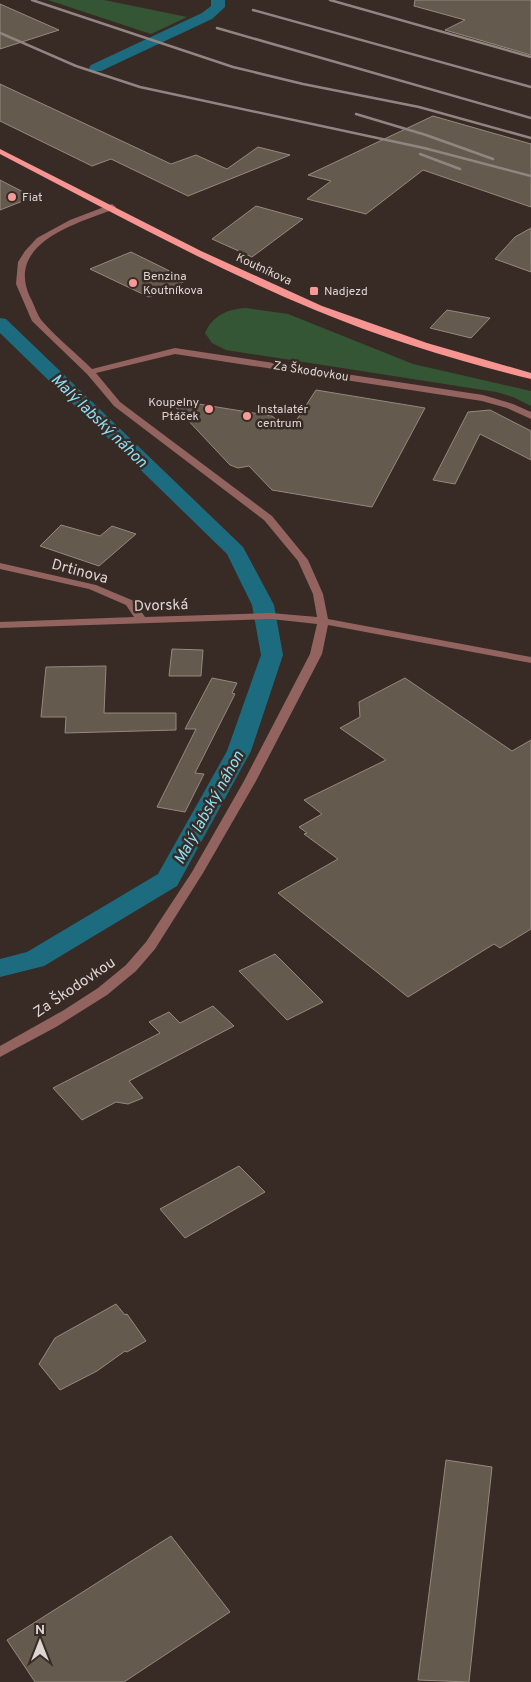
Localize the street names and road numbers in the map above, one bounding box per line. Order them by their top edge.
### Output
street label: Koutníkova [233,250,294,290]
street label: Za Škodovkou [272,358,350,386]
street label: Drtinova [49,556,110,589]
street label: Dvorská [133,596,189,617]
street label: Za Škodovkou [29,952,120,1023]

